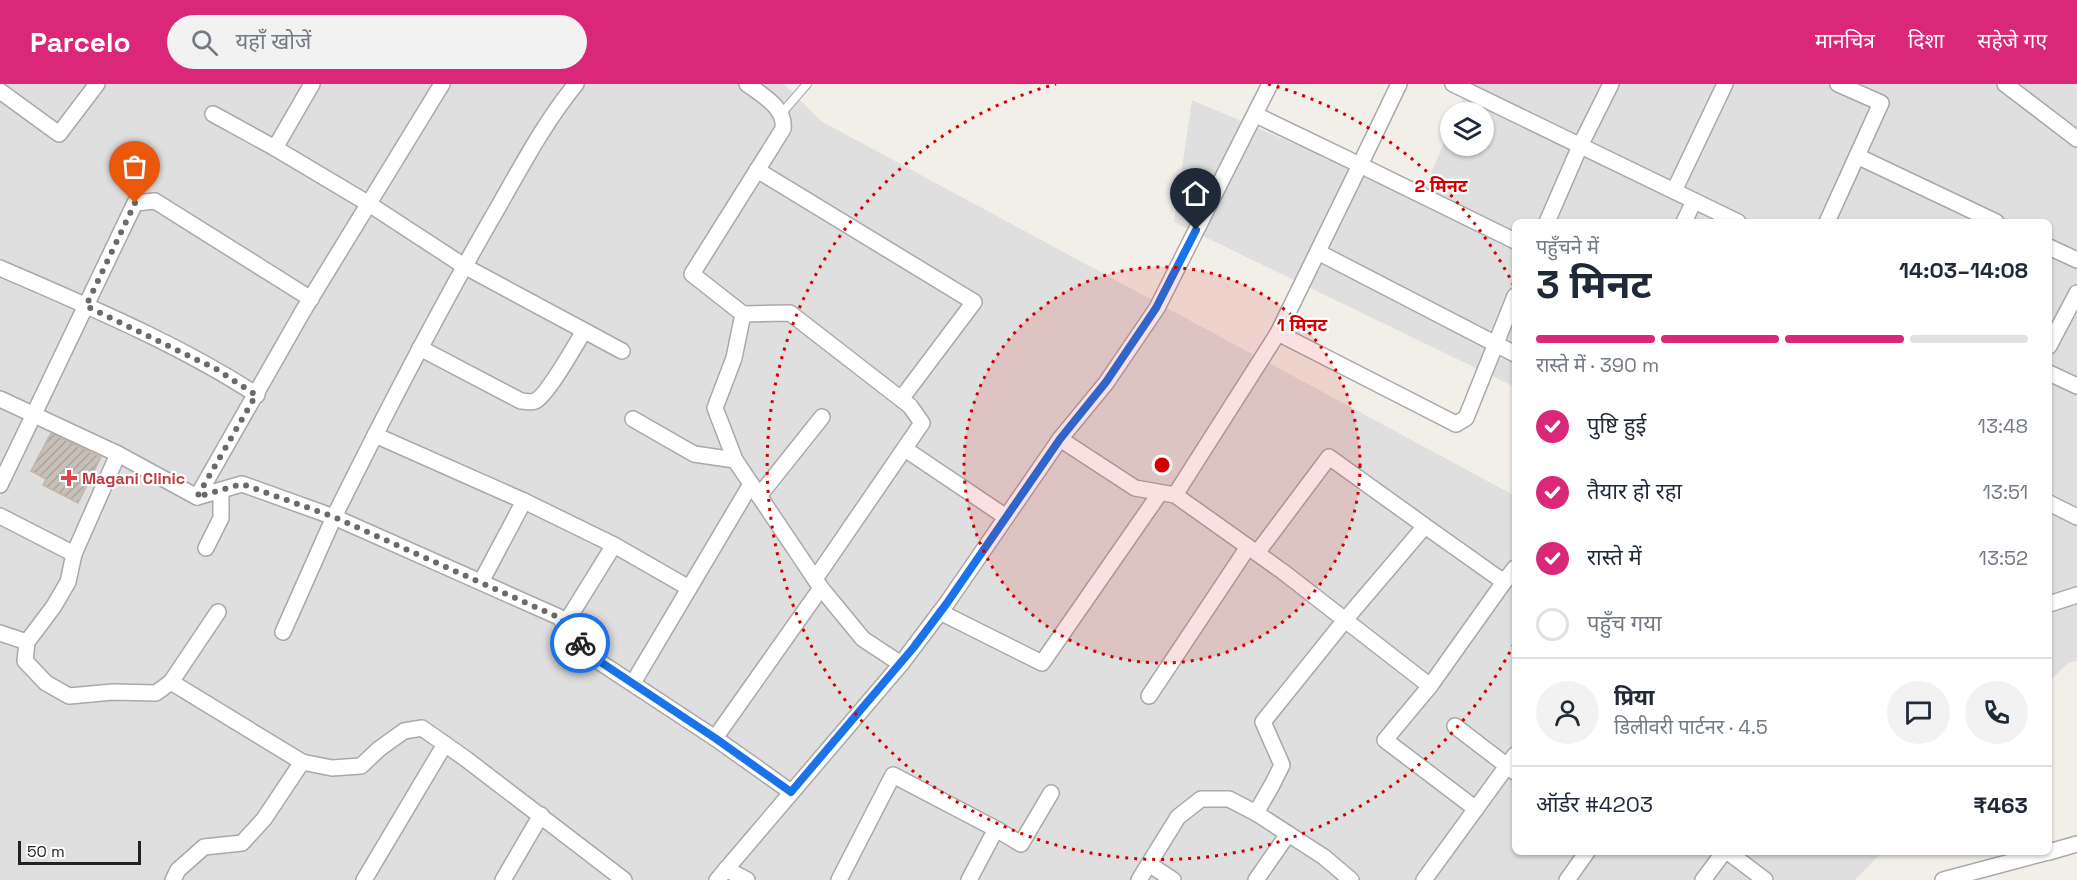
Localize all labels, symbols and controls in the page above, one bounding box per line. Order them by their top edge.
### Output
search box [167,15,587,69]
text: Parcelo [30,24,131,60]
icon: search [188,26,221,59]
text: यहाँ खोजें [236,27,311,55]
text: मानचित्र [1815,27,1875,54]
text: दिशा [1908,27,1944,54]
text: सहेजे गए [1977,27,2047,54]
map controls [1440,102,1494,156]
button: layers [1440,102,1494,156]
pin [109,141,160,203]
icon: bag [118,150,151,183]
pin [1170,168,1221,230]
text: 2 मिनट [1414,174,1468,197]
icon: home [1179,177,1212,210]
text: पहुँचने में [1536,234,1599,260]
text: 14:03–14:08 [1899,256,2028,284]
text: 3 मिनट [1536,260,1651,309]
text: 1 मिनट [1277,313,1328,336]
text: रास्ते में · 390 m [1536,352,1659,378]
icon: check [1536,410,1569,443]
text: पुष्टि हुई [1587,411,1646,439]
text: 13:48 [1978,413,2028,439]
centre of rings [1152,455,1172,475]
place label: Magani Clinic [82,468,185,489]
marker: Magani Clinic [60,469,78,487]
icon: check [1536,476,1569,509]
text: तैयार हो रहा [1587,477,1682,505]
text: 13:51 [1982,479,2028,505]
icon: check [1536,542,1569,575]
text: रास्ते में [1587,543,1642,571]
text: 13:52 [1979,545,2028,571]
text: पहुँच गया [1587,609,1662,637]
courier [550,613,610,673]
icon: bike [564,627,597,660]
button: person [1536,681,1599,744]
button: chat [1887,681,1950,744]
button: phone [1965,681,2028,744]
text: प्रिया [1614,683,1654,711]
text: डिलीवरी पार्टनर · 4.5 [1614,714,1768,740]
text: ऑर्डर #4203 [1536,790,1653,818]
text: ₹463 [1973,791,2028,819]
scale bar [18,838,141,866]
text: 50 m [27,841,65,862]

